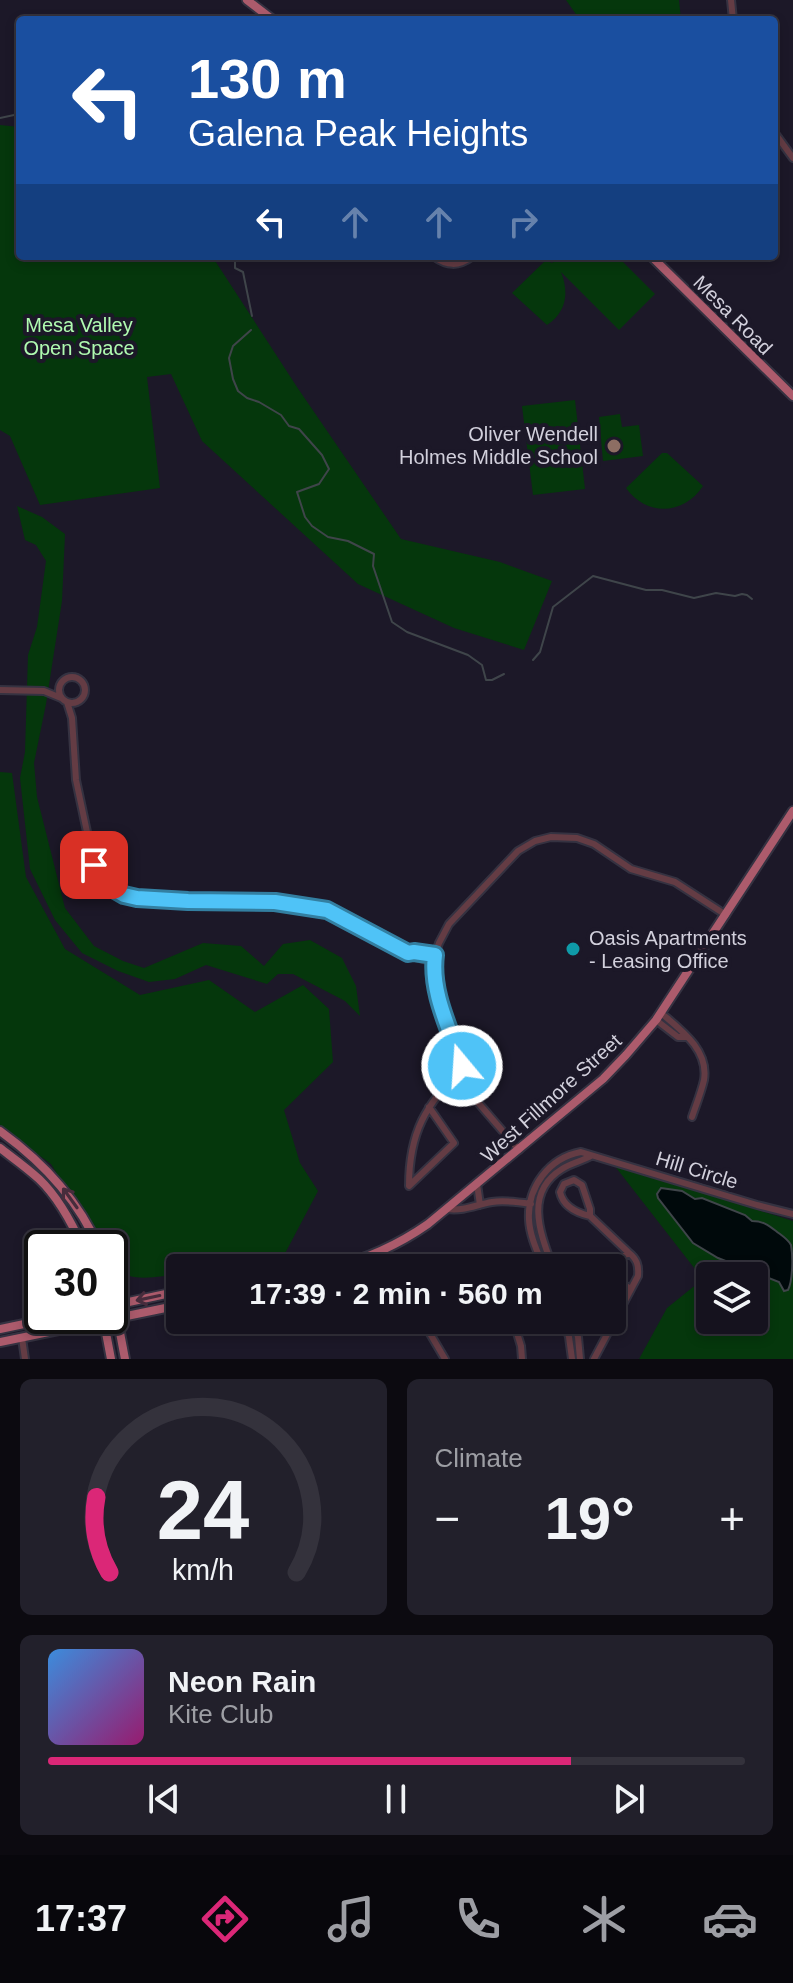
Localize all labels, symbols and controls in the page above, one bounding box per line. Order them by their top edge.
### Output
text: 130 m [188,47,347,110]
icon: left [56,48,160,152]
text: Galena Peak Heights [188,113,528,154]
icon: left [249,200,293,244]
icon: ahead [333,200,377,244]
icon: ahead [417,200,461,244]
icon: right [501,200,545,244]
street label: Mesa Road [689,271,777,359]
park label: Mesa Valley Open Space [23,314,135,359]
place label: Oliver Wendell Holmes Middle School [399,423,598,468]
marker: Oliver Wendell Holmes Middle School [605,437,623,455]
pin [60,831,128,899]
icon: arrive [72,843,116,887]
place label: Oasis Apartments - Leasing Office [589,927,747,972]
marker: Oasis Apartments - Leasing Office [564,940,582,958]
position arrow [420,1024,504,1108]
street label: West Fillmore Street [476,1029,626,1167]
street label: Hill Circle [653,1147,741,1193]
one-way arrow [62,1188,78,1210]
speed limit sign: 30 [24,1230,128,1334]
map controls [696,1262,768,1334]
button: layers [696,1262,768,1334]
text: 17:39 · 2 min · 560 m [249,1277,543,1310]
one-way arrow [135,1291,161,1306]
text: Climate [435,1443,523,1473]
text: 24 [157,1464,250,1557]
text: 19° [544,1485,635,1552]
text: − [435,1494,460,1543]
text: + [719,1494,745,1543]
text: km/h [172,1554,234,1586]
text: Neon Rain [168,1665,316,1698]
text: Kite Club [168,1699,274,1729]
icon: previous [142,1777,186,1821]
icon: pause [374,1777,418,1821]
icon: next [607,1777,651,1821]
icon: directions [197,1891,253,1947]
icon: music [323,1891,379,1947]
icon: phone [450,1891,506,1947]
icon: climate [576,1891,632,1947]
icon: car [702,1891,758,1947]
text: 17:37 [35,1898,127,1939]

